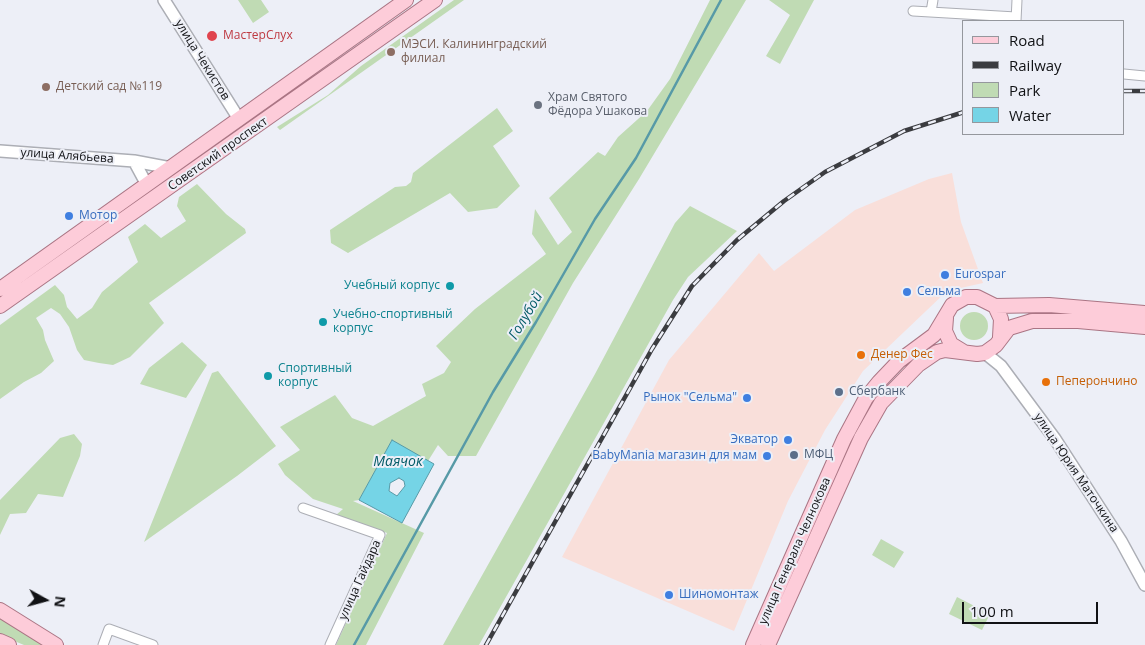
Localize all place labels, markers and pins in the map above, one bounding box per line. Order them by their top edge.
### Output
marker: МастерСлух [205,29,219,43]
place label: МастерСлух [223,29,293,43]
place label: МЭСИ. Калининградский филиал [401,38,547,66]
marker: МЭСИ. Калининградский филиал [385,46,397,58]
place label: Детский сад №119 [56,80,162,94]
marker: Детский сад №119 [40,81,52,93]
place label: Храм Святого Фёдора Ушакова [548,91,647,119]
marker: Храм Святого Фёдора Ушакова [532,99,544,111]
place label: Мотор [79,209,117,223]
marker: Мотор [63,210,75,222]
place label: Eurospar [955,268,1006,282]
marker: Eurospar [939,269,951,281]
place label: Учебный корпус [344,279,440,293]
marker: Учебный корпус [444,280,456,292]
place label: Сельма [917,285,961,299]
marker: Сельма [901,286,913,298]
place label: Учебно-спортивный корпус [333,308,453,336]
marker: Учебно-спортивный корпус [317,316,329,328]
place label: Денер Фес [871,348,933,362]
marker: Денер Фес [855,349,867,361]
place label: Спортивный корпус [278,362,352,390]
marker: Спортивный корпус [262,370,274,382]
place label: Пеперончино [1056,375,1138,389]
marker: Пеперончино [1040,376,1052,388]
place label: Сбербанк [849,385,905,399]
marker: Сбербанк [833,386,845,398]
place label: Рынок "Сельма" [643,391,737,405]
marker: Рынок "Сельма" [741,392,753,404]
place label: Экватор [730,433,778,447]
marker: Экватор [782,434,794,446]
place label: МФЦ [804,448,833,462]
place label: BabyMаnia магазин для мам [592,449,757,463]
marker: МФЦ [788,449,800,461]
marker: BabyMаnia магазин для мам [761,450,773,462]
place label: Шиномонтаж [679,588,759,602]
marker: Шиномонтаж [663,589,675,601]

